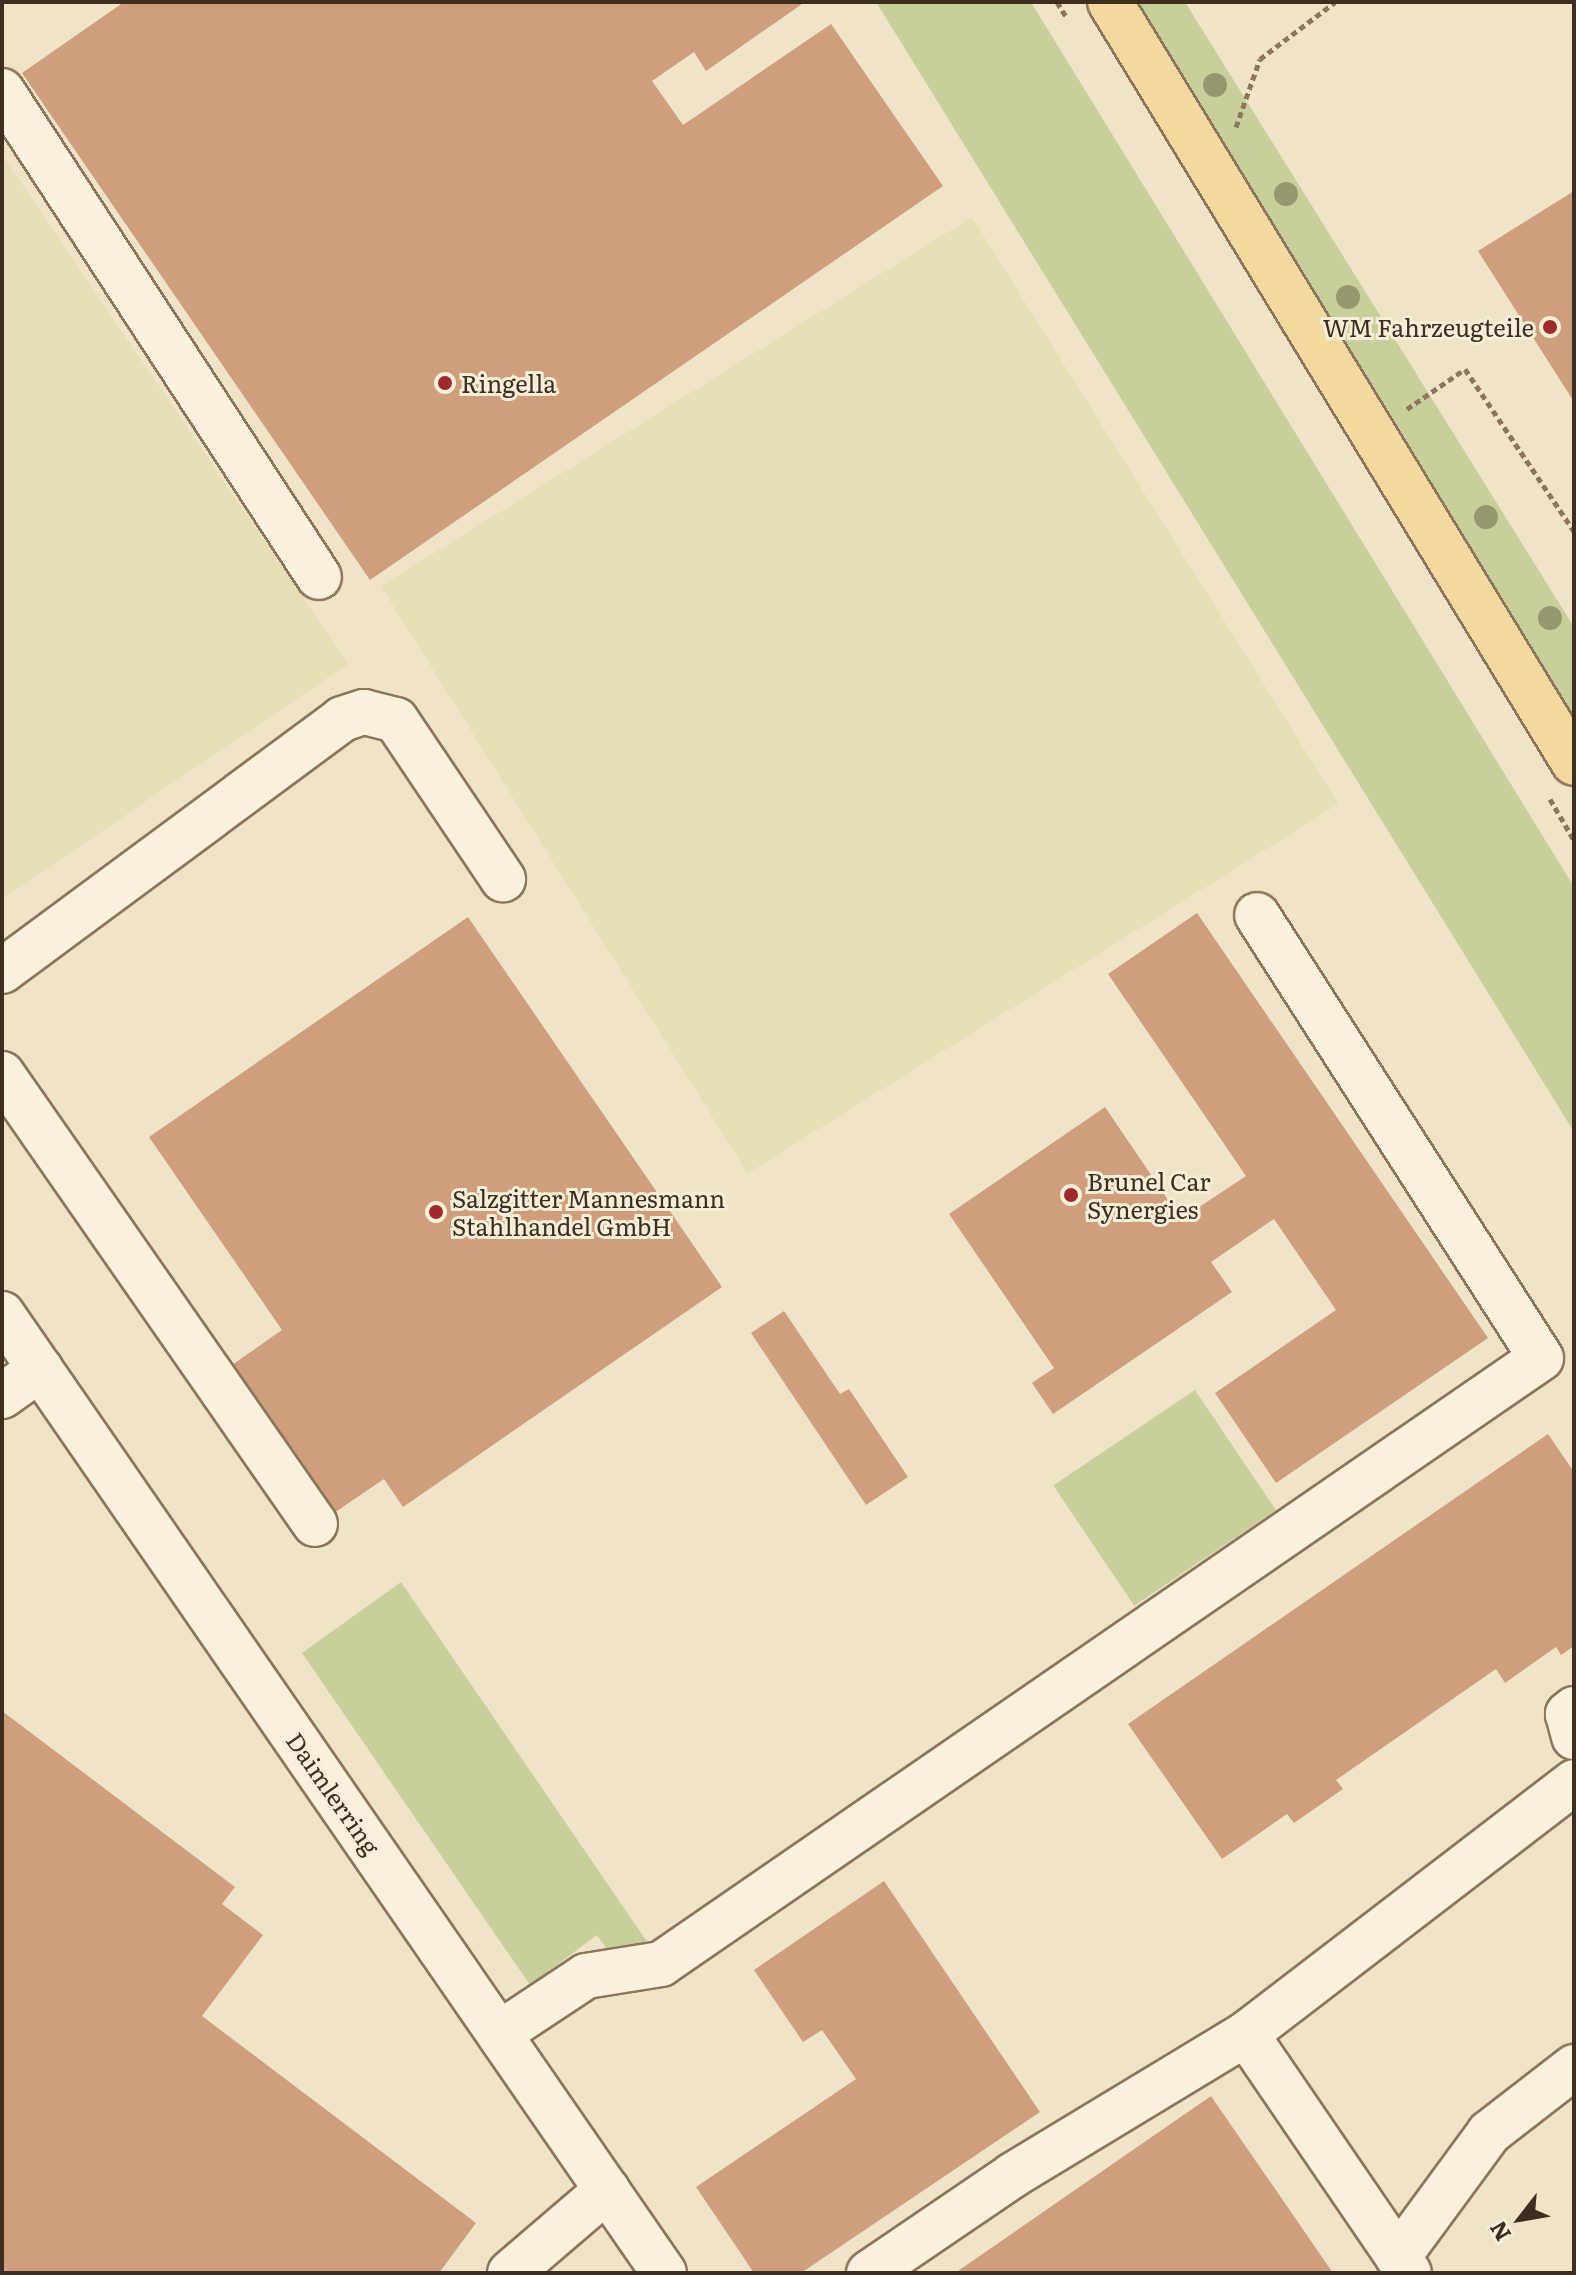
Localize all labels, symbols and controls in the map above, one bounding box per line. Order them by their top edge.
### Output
place label: WM Fahrzeugteile [1323,313,1534,341]
marker: WM Fahrzeugteile [1541,318,1559,336]
place label: Ringella [461,369,556,397]
marker: Ringella [436,374,454,392]
place label: Brunel Car Synergies [1087,1167,1211,1223]
place label: Salzgitter Mannesmann Stahlhandel GmbH [452,1184,725,1240]
marker: Brunel Car Synergies [1062,1186,1080,1204]
marker: Salzgitter Mannesmann Stahlhandel GmbH [427,1203,445,1221]
street label: Daimlerring [281,1726,387,1860]
north arrow [1480,2179,1560,2259]
text: N [1480,2215,1518,2248]

